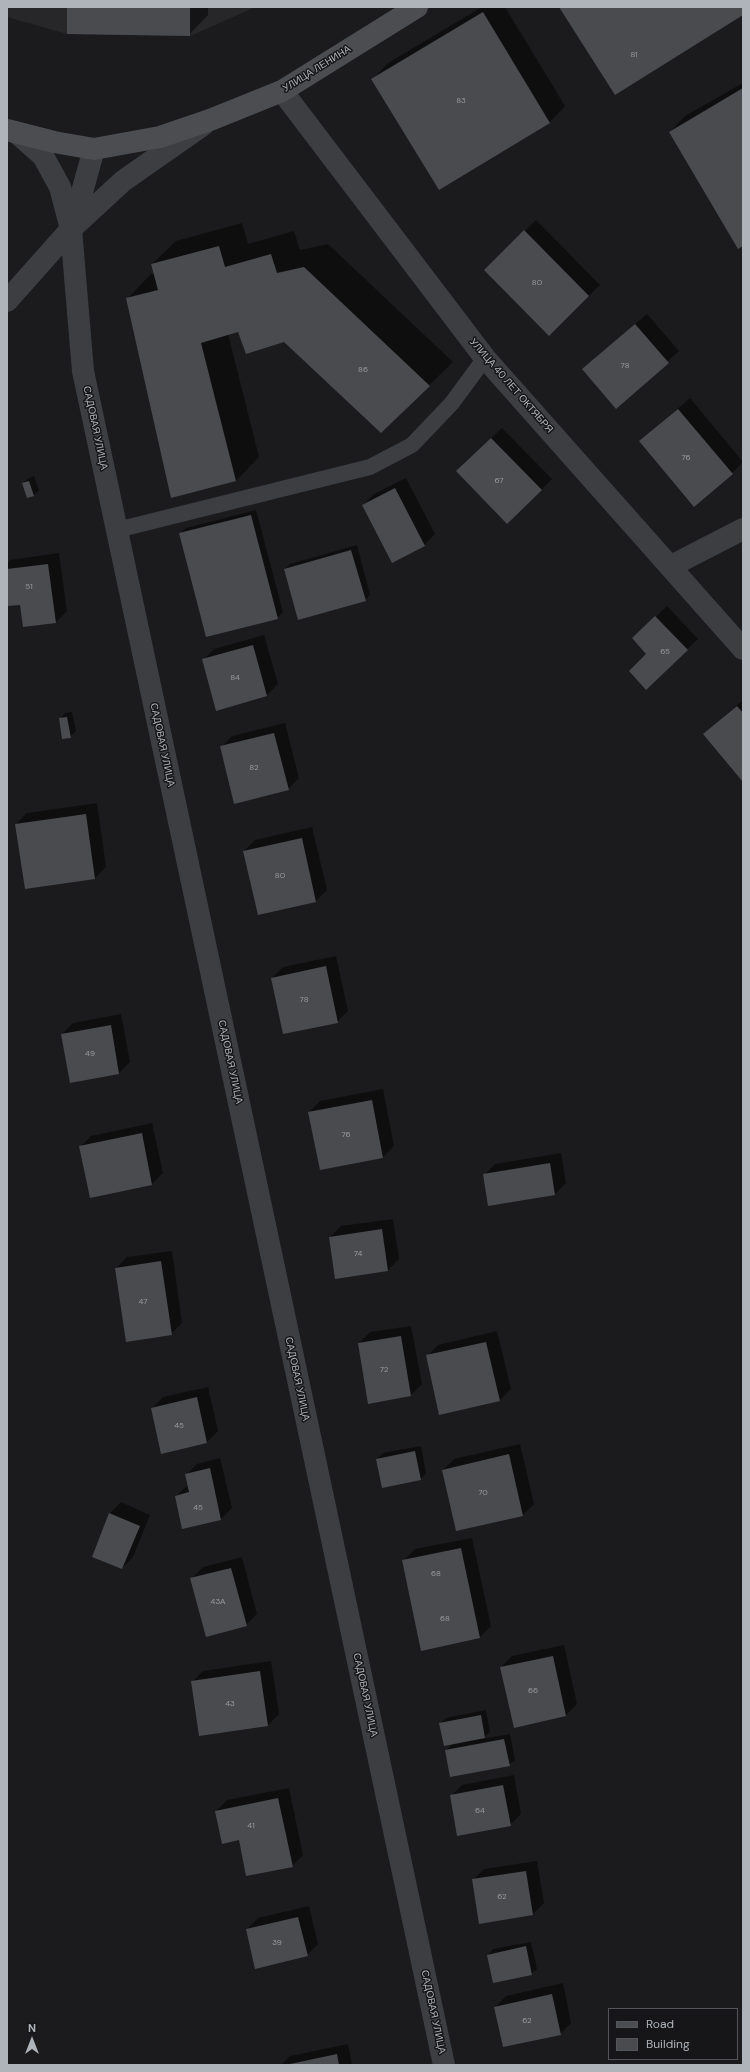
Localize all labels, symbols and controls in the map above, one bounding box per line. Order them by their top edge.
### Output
street label: УЛИЦА ЛЕНИНА [281,43,353,95]
house number: 81 [630,50,638,60]
house number: 83 [456,96,466,106]
house number: 80 [532,278,542,288]
street label: УЛИЦА 40 ЛЕТ ОКТЯБРЯ [467,336,555,436]
house number: 78 [621,361,629,371]
house number: 86 [358,365,368,375]
street label: САДОВАЯ УЛИЦА [80,385,110,471]
house number: 76 [681,453,691,463]
house number: 67 [494,476,504,486]
house number: 51 [25,582,33,592]
house number: 65 [660,647,670,657]
house number: 84 [230,673,240,683]
street label: САДОВАЯ УЛИЦА [147,702,177,788]
house number: 82 [249,763,259,773]
house number: 80 [275,871,285,881]
house number: 78 [300,995,308,1005]
street label: САДОВАЯ УЛИЦА [215,1019,245,1105]
house number: 49 [85,1049,95,1059]
house number: 76 [341,1130,351,1140]
house number: 74 [354,1249,362,1259]
house number: 47 [138,1297,148,1307]
street label: САДОВАЯ УЛИЦА [282,1336,312,1422]
house number: 72 [380,1365,388,1375]
house number: 45 [174,1421,184,1431]
house number: 70 [478,1488,488,1498]
house number: 45 [193,1503,203,1513]
house number: 68 [431,1569,441,1579]
house number: 43А [211,1597,225,1607]
house number: 68 [440,1614,450,1624]
street label: САДОВАЯ УЛИЦА [350,1652,380,1738]
house number: 66 [528,1686,538,1696]
house number: 43 [225,1699,235,1709]
house number: 64 [475,1806,485,1816]
house number: 41 [247,1821,255,1831]
house number: 62 [497,1892,507,1902]
house number: 39 [272,1938,282,1948]
street label: САДОВАЯ УЛИЦА [418,1969,448,2055]
legend [608,2008,738,2060]
house number: 62 [522,2016,532,2026]
text: Road [646,2016,674,2032]
north arrow [12,2020,52,2060]
text: N [28,2021,36,2035]
text: Building [646,2036,690,2052]

